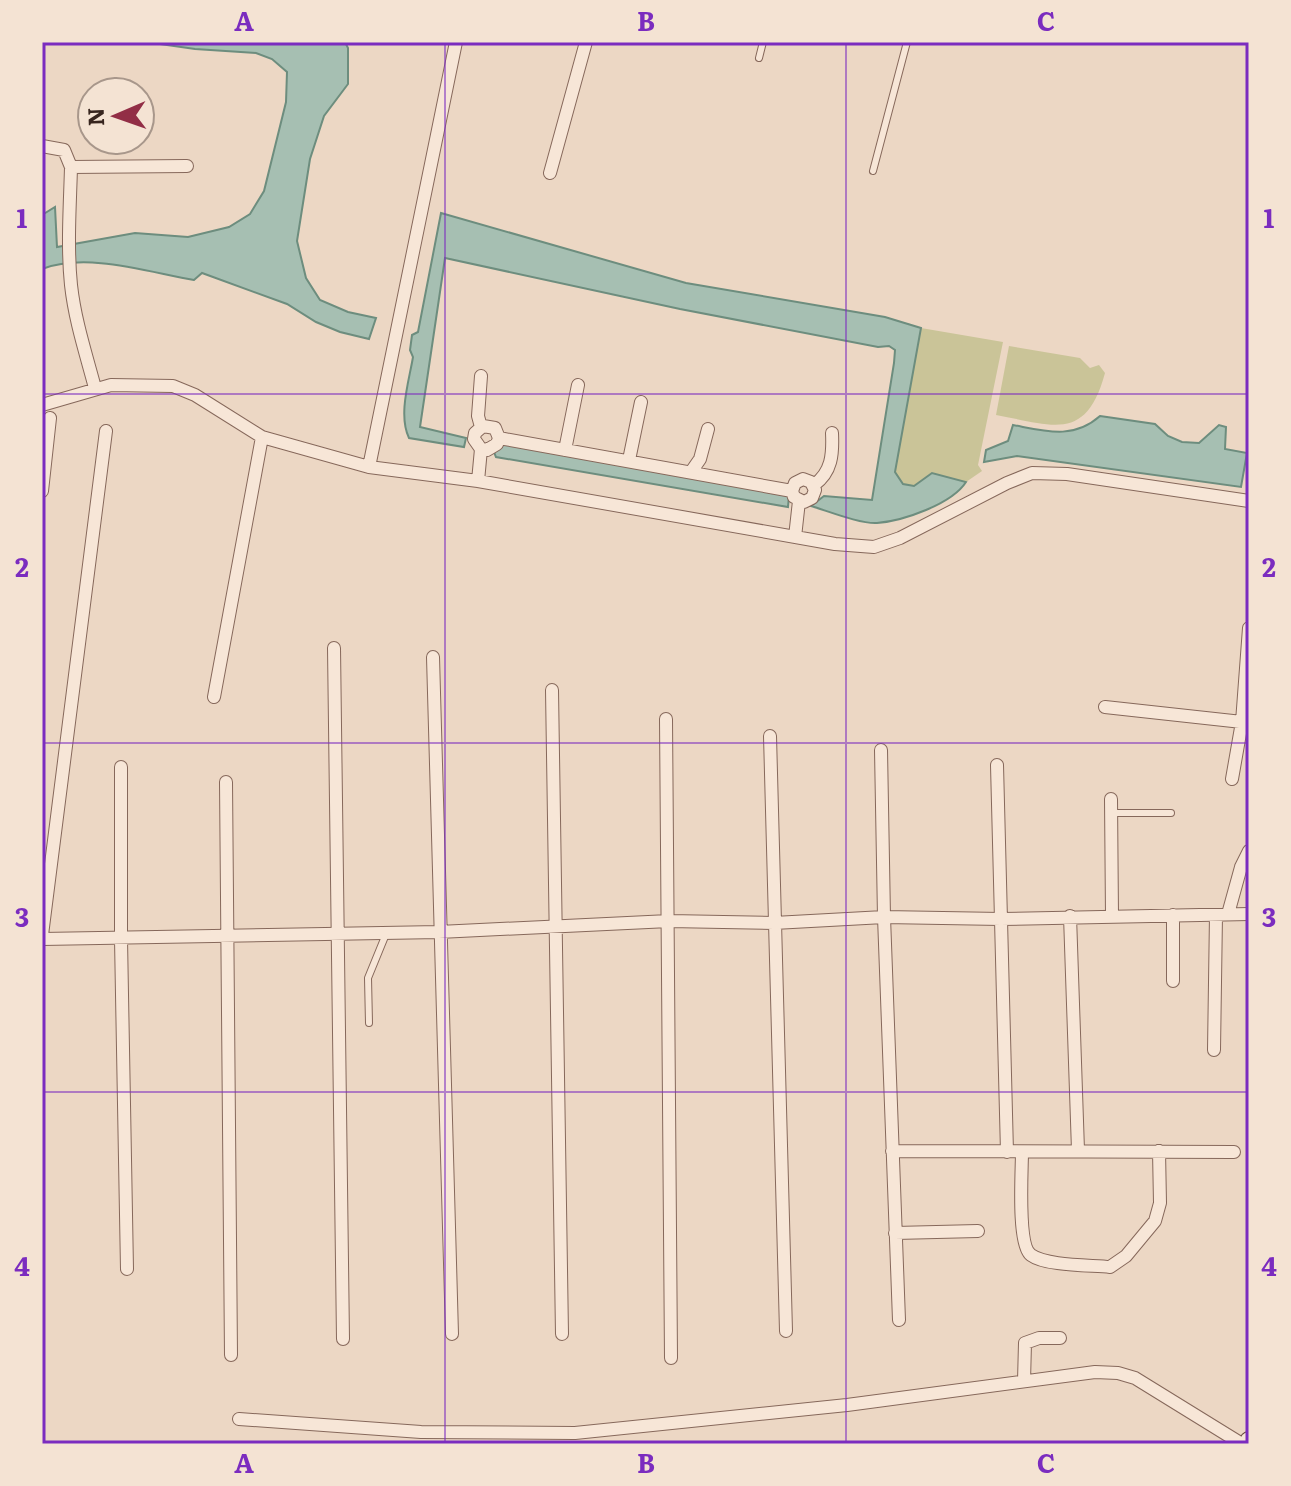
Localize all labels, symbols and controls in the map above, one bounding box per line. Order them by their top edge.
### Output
text: A [234,0,254,39]
text: B [637,0,655,39]
text: C [1037,0,1055,39]
north arrow [76,76,156,156]
text: N [78,107,111,127]
text: 1 [17,197,28,236]
text: 1 [1264,197,1275,236]
text: 2 [15,546,29,585]
text: 2 [1262,546,1276,585]
text: 3 [15,896,29,935]
text: 3 [1262,896,1276,935]
text: 4 [14,1245,30,1284]
text: 4 [1261,1245,1277,1284]
text: A [234,1442,254,1481]
text: B [637,1442,655,1481]
text: C [1037,1442,1055,1481]

